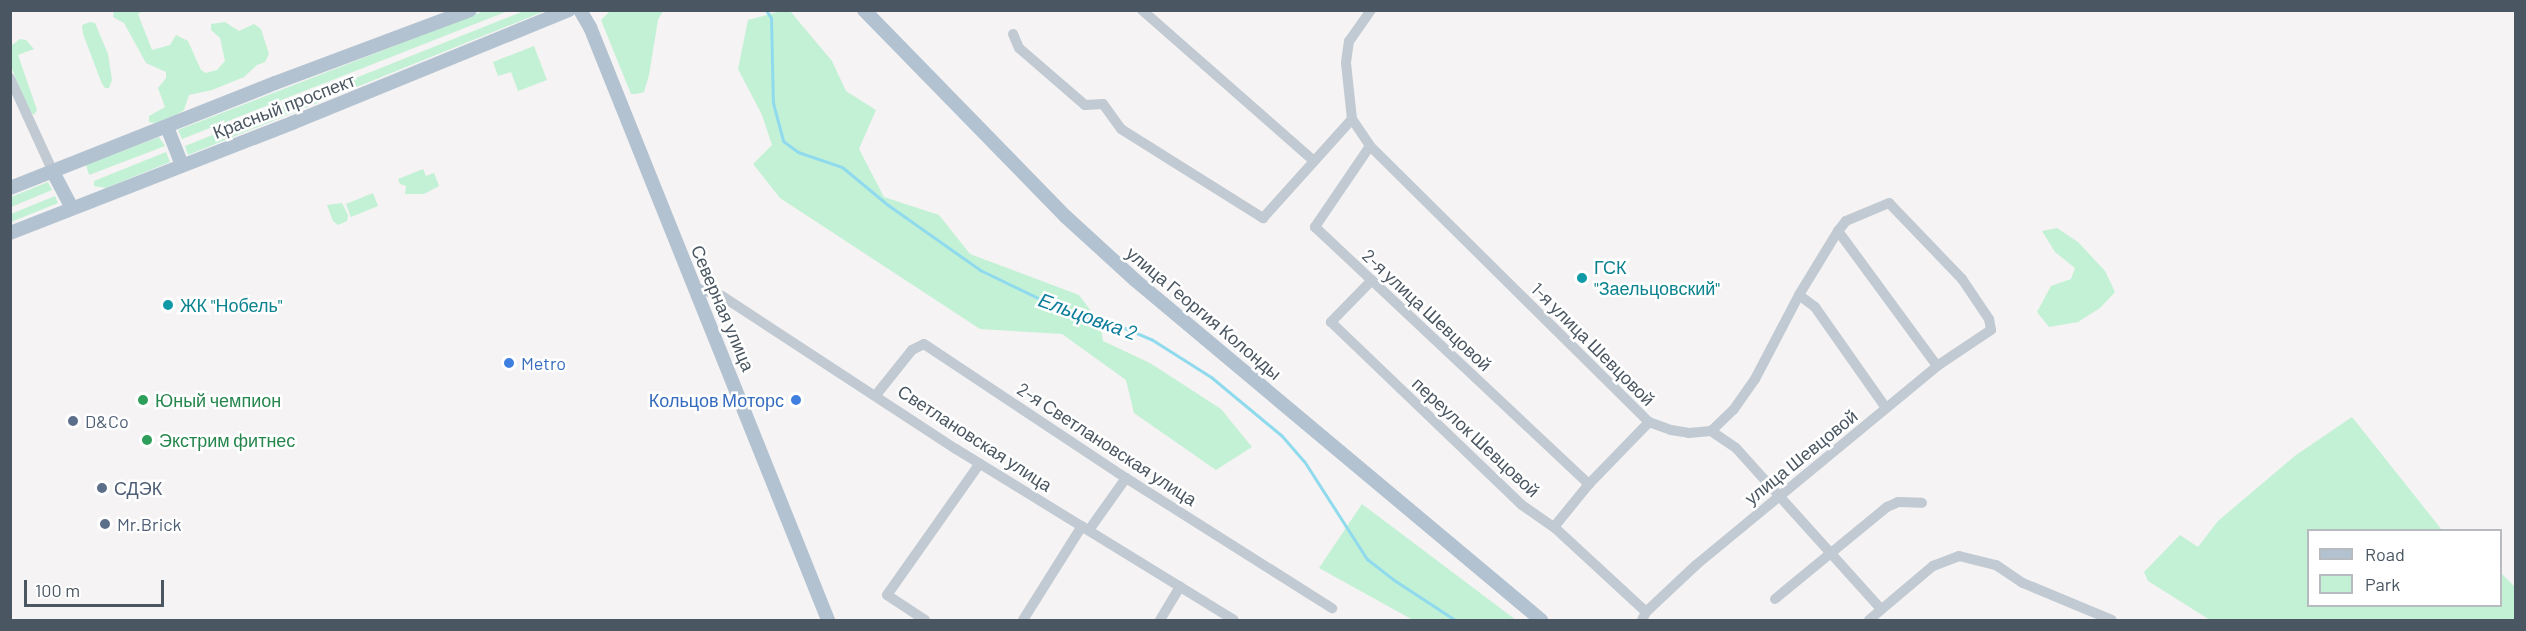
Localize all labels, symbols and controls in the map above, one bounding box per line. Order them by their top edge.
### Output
street label: Красный проспект [210,69,358,143]
street label: Северная улица [687,242,759,374]
street label: улица Георгия Колонды [1122,242,1286,384]
street label: 2-я улица Шевцовой [1358,245,1496,375]
place label: ГСК "Заельцовский" [1594,257,1720,300]
marker: ГСК "Заельцовский" [1575,271,1589,285]
street label: 1-я улица Шевцовой [1527,278,1659,410]
water label: Ельцовка 2 [1036,287,1140,345]
place label: ЖК "Нобель" [180,294,283,316]
marker: ЖК "Нобель" [161,298,175,312]
place label: Metro [521,352,566,374]
marker: Metro [502,356,516,370]
street label: переулок Шевцовой [1408,373,1544,501]
street label: 2-я Светлановская улица [1013,378,1201,510]
street label: Светлановская улица [894,380,1056,496]
place label: Юный чемпион [155,389,281,411]
place label: Кольцов Моторс [649,389,784,411]
marker: Юный чемпион [136,393,150,407]
marker: Кольцов Моторс [789,393,803,407]
street label: улица Шевцовой [1740,405,1862,509]
place label: D&Co [85,410,129,432]
marker: D&Co [66,414,80,428]
place label: Экстрим фитнес [159,429,295,451]
marker: Экстрим фитнес [140,433,154,447]
place label: СДЭК [114,477,162,499]
marker: СДЭК [95,481,109,495]
place label: Mr.Brick [117,513,182,535]
marker: Mr.Brick [98,517,112,531]
legend [2307,529,2502,607]
text: Road [2365,543,2405,565]
scale bar [27,568,166,606]
text: Park [2365,573,2400,595]
text: 100 m [35,579,80,601]

